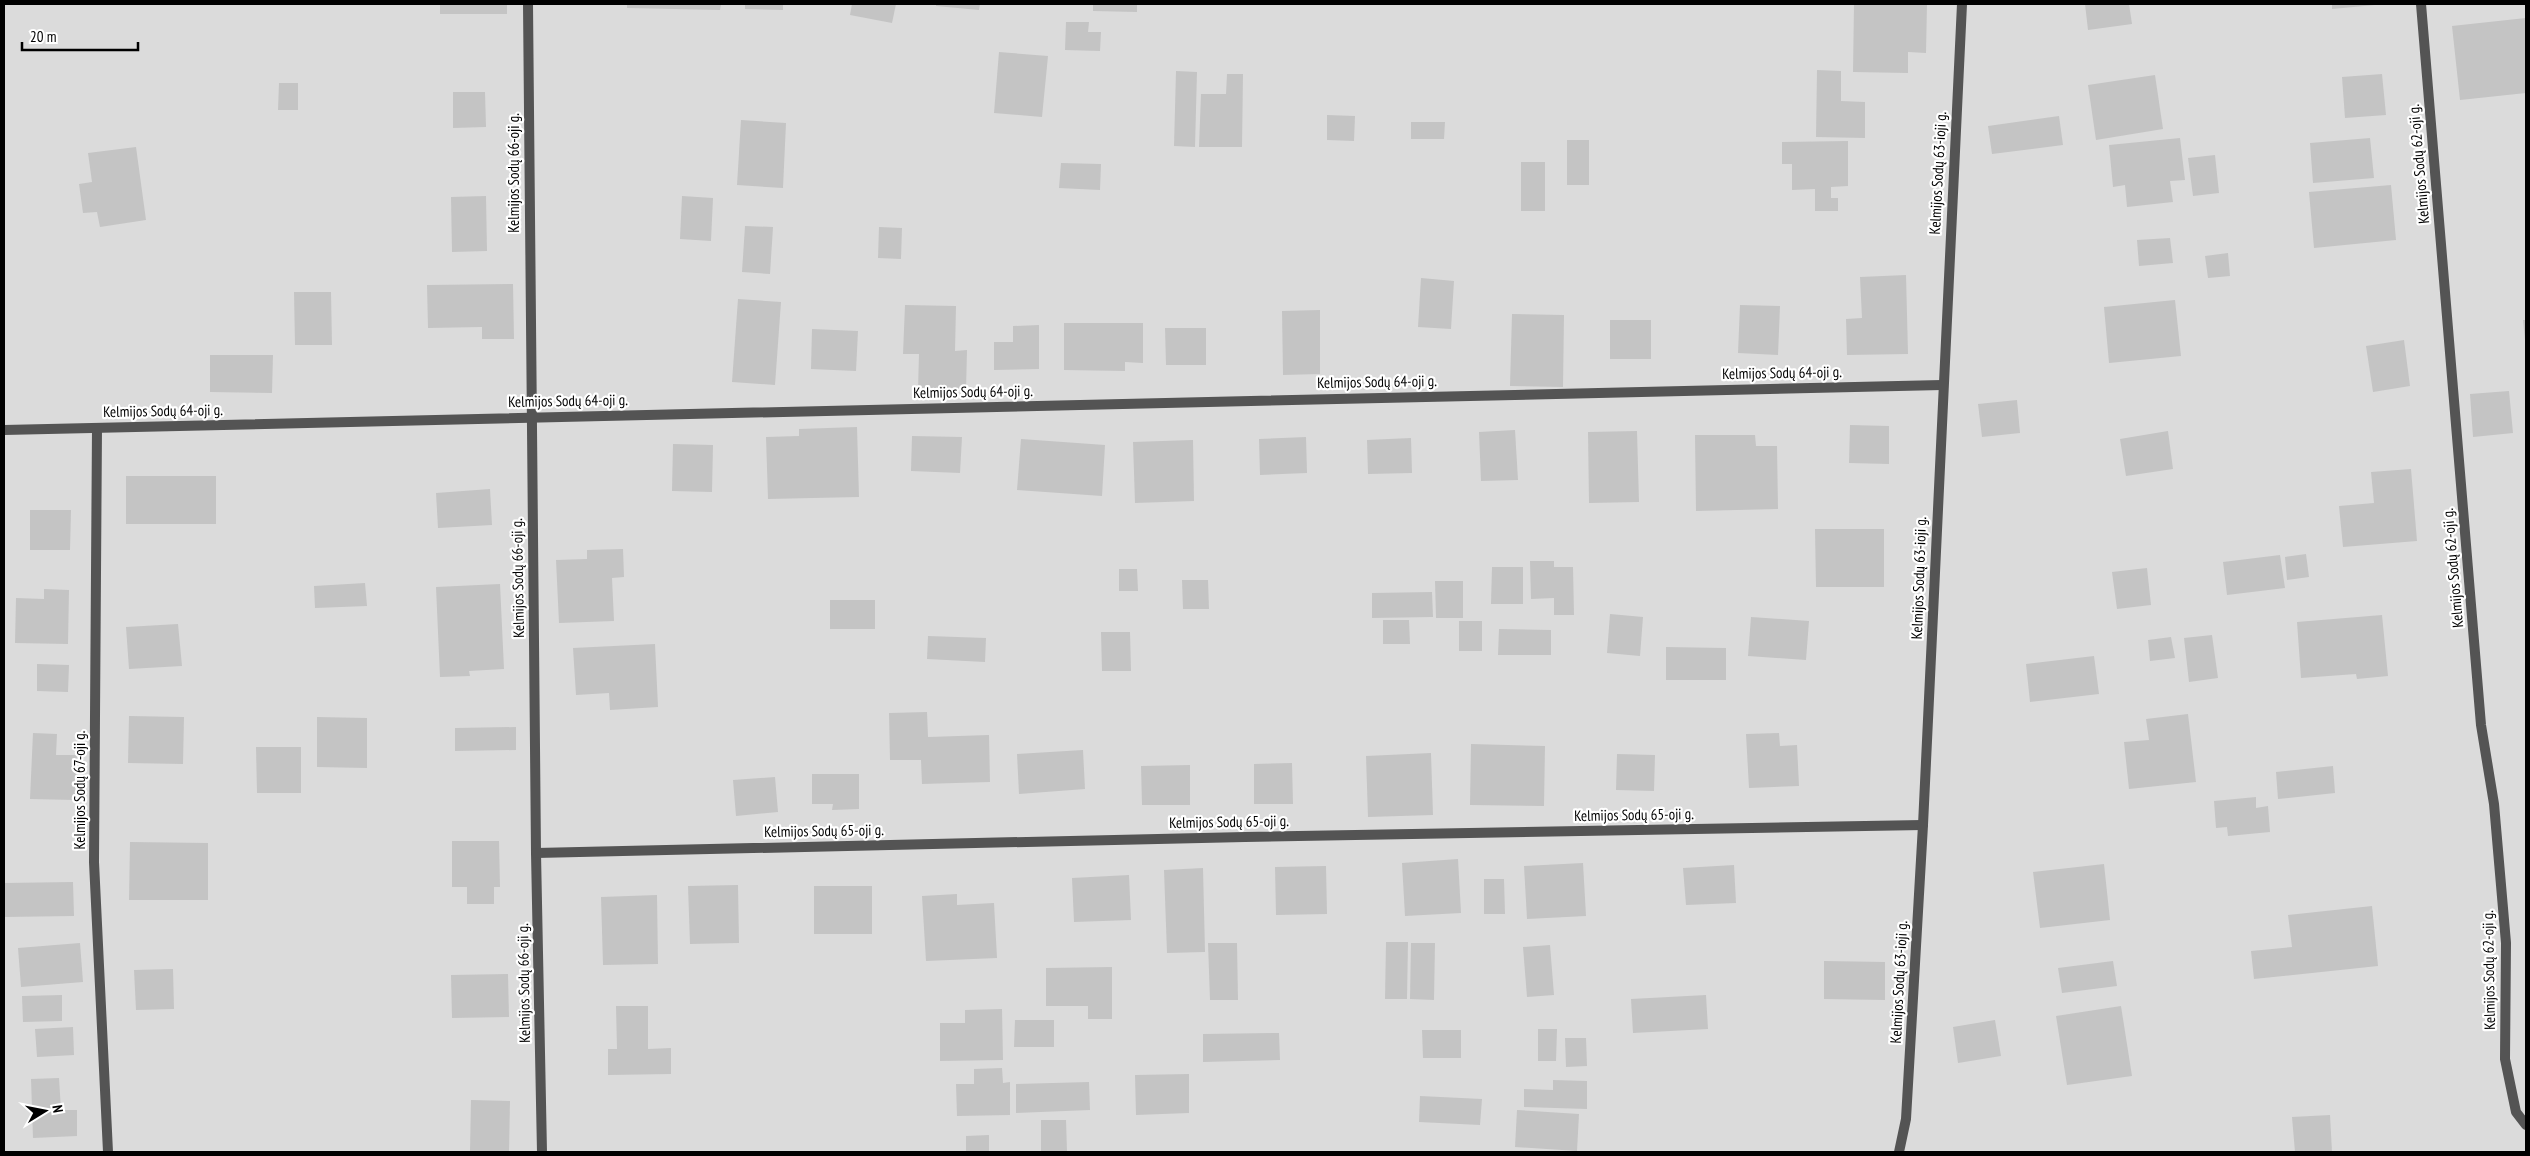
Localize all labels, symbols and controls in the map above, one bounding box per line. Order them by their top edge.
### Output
scale bar [22,20,139,52]
text: 20 m [30,27,56,46]
street label: Kelmijos Sodų 62-oji g. [2404,103,2433,225]
street label: Kelmijos Sodų 63-ioji g. [1925,111,1950,235]
street label: Kelmijos Sodų 66-oji g. [504,113,523,233]
street label: Kelmijos Sodų 64-oji g. [1722,362,1842,383]
street label: Kelmijos Sodų 64-oji g. [1317,371,1437,392]
street label: Kelmijos Sodų 64-oji g. [913,381,1033,402]
street label: Kelmijos Sodų 64-oji g. [508,390,628,411]
street label: Kelmijos Sodų 64-oji g. [103,400,223,421]
street label: Kelmijos Sodų 62-oji g. [2438,507,2467,629]
street label: Kelmijos Sodų 63-ioji g. [1907,516,1930,640]
street label: Kelmijos Sodų 66-oji g. [507,518,528,638]
street label: Kelmijos Sodų 67-oji g. [70,730,89,849]
street label: Kelmijos Sodų 65-oji g. [1574,804,1694,825]
street label: Kelmijos Sodų 65-oji g. [1169,811,1289,832]
street label: Kelmijos Sodų 65-oji g. [764,820,884,841]
street label: Kelmijos Sodų 62-oji g. [2478,910,2499,1030]
street label: Kelmijos Sodų 63-ioji g. [1886,920,1911,1044]
street label: Kelmijos Sodų 66-oji g. [513,923,534,1043]
north arrow [20,1086,70,1136]
text: N [48,1103,67,1114]

